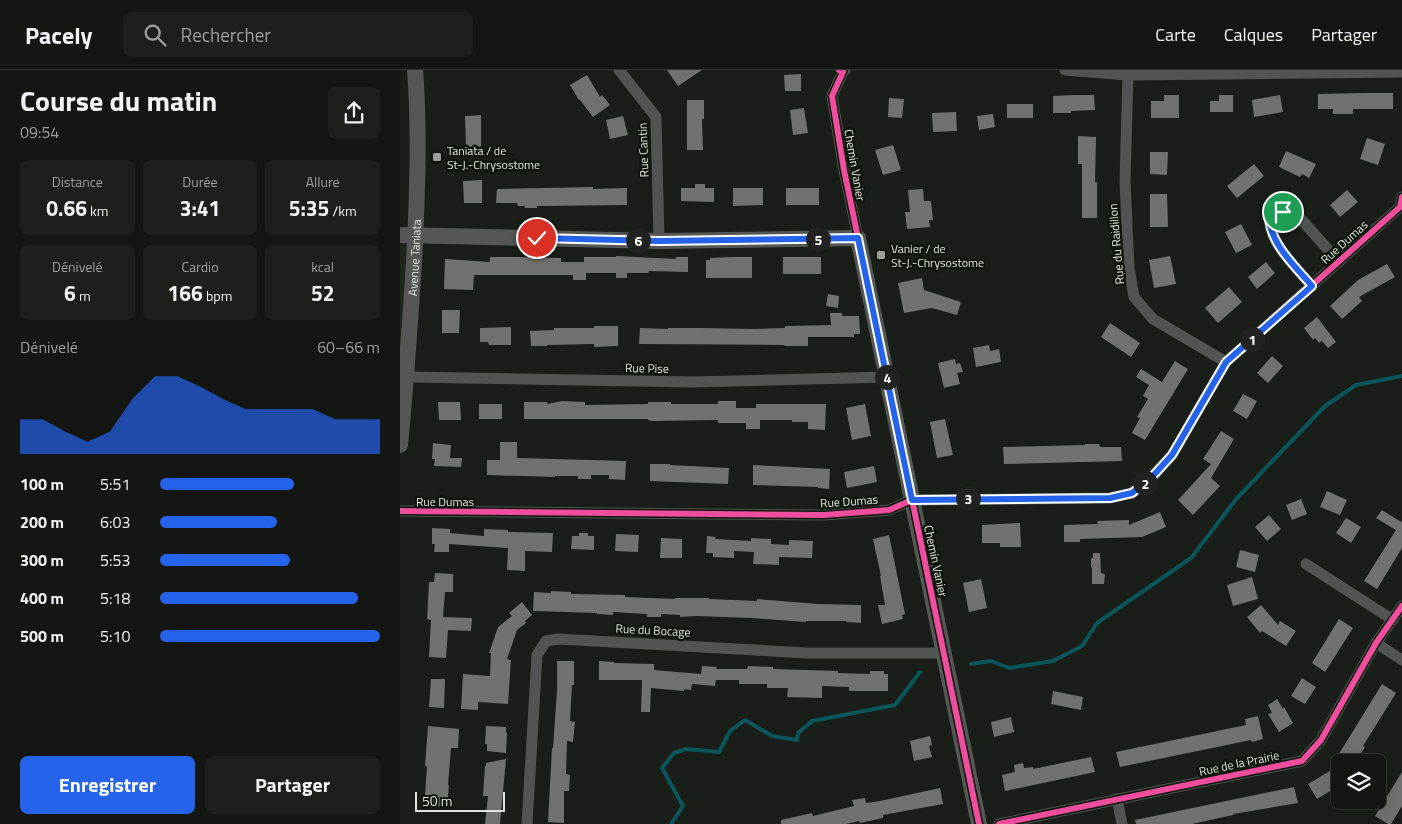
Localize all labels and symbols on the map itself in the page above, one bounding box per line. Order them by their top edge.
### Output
street label: Rue Cantin [633,122,653,178]
street label: Chemin Vanier [839,128,871,202]
place label: Taniata / de St-J.-Chrysostome [447,141,540,174]
marker: Taniata / de St-J.-Chrysostome [431,151,443,163]
pin [1262,191,1304,233]
street label: Rue du Raidillon [1103,203,1129,285]
street label: Rue Dumas [1316,215,1372,269]
pin [516,217,558,259]
street label: Avenue Taniata [402,219,425,297]
pin: 5 [806,226,830,252]
pin: 6 [626,228,650,252]
place label: Vanier / de St-J.-Chrysostome [891,239,984,272]
marker: Vanier / de St-J.-Chrysostome [875,249,887,261]
pin: 1 [1240,326,1264,352]
street label: Rue Pise [625,358,669,378]
pin: 4 [874,364,900,390]
pin: 2 [1132,470,1158,496]
pin: 3 [956,486,980,510]
street label: Rue Dumas [819,489,879,513]
street label: Rue Dumas [416,492,474,511]
street label: Chemin Vanier [919,523,953,599]
street label: Rue du Bocage [615,619,691,641]
street label: Rue de la Prairie [1197,745,1281,781]
scale bar [415,789,505,812]

